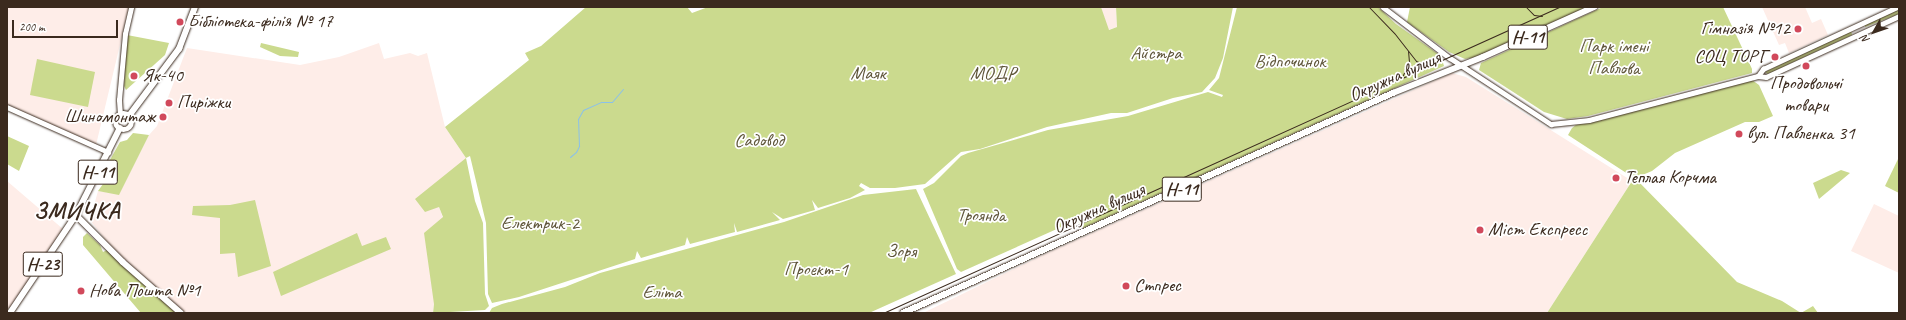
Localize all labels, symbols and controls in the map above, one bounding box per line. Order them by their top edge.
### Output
place label: Бібліотека-філія № 17 [188,11,333,33]
scale bar [14,12,120,38]
north arrow [1854,12,1894,52]
marker: Бібліотека-філія № 17 [175,17,185,27]
place label: Гімназія №12 [1701,18,1790,40]
text: 200 m [19,19,45,35]
road number: Н-11 [1507,21,1549,53]
marker: Гімназія №12 [1793,24,1803,34]
text: N [1857,33,1872,47]
park label: Парк імені Павлова [1579,36,1649,80]
park label: Айстра [1130,43,1182,65]
street label: Окружна вулиця [1345,46,1445,108]
place label: СОЦ ТОРГ [1695,46,1767,68]
park label: Відпочинок [1255,51,1325,73]
marker: СОЦ ТОРГ [1770,52,1780,62]
marker: Продовольчі товари [1801,61,1811,71]
park label: Маяк [851,63,885,85]
park label: МОДР [970,63,1016,85]
place label: Як-40 [142,65,183,87]
marker: Як-40 [129,71,139,81]
place label: Продовольчі товари [1770,73,1842,117]
place label: Пиріжки [177,92,230,114]
marker: Пиріжки [164,98,174,108]
place label: Шиномонтаж [64,106,155,128]
marker: Шиномонтаж [158,112,168,122]
place label: вул. Павленка 31 [1747,123,1855,145]
marker: вул. Павленка 31 [1734,129,1744,139]
park label: Садовод [734,130,784,152]
road number: Н-11 [77,156,119,188]
place label: Теплая Корчма [1624,167,1715,189]
road number: Н-11 [1161,173,1203,205]
marker: Теплая Корчма [1611,173,1621,183]
street label: Окружна вулиця [1049,178,1149,240]
district label: ЗМИЧКА [32,197,122,225]
park label: Троянда [957,205,1005,227]
park label: Електрик-2 [501,213,579,235]
place label: Міст Експресс [1488,219,1587,241]
marker: Міст Експресс [1475,225,1485,235]
park label: Зоря [886,241,916,263]
road number: Н-23 [22,248,64,280]
park label: Проект-1 [784,259,848,281]
place label: Стпрес [1134,275,1181,297]
place label: Нова Пошта №1 [89,280,201,302]
marker: Стпрес [1121,281,1131,291]
park label: Еліта [642,282,682,304]
marker: Нова Пошта №1 [76,286,86,296]

